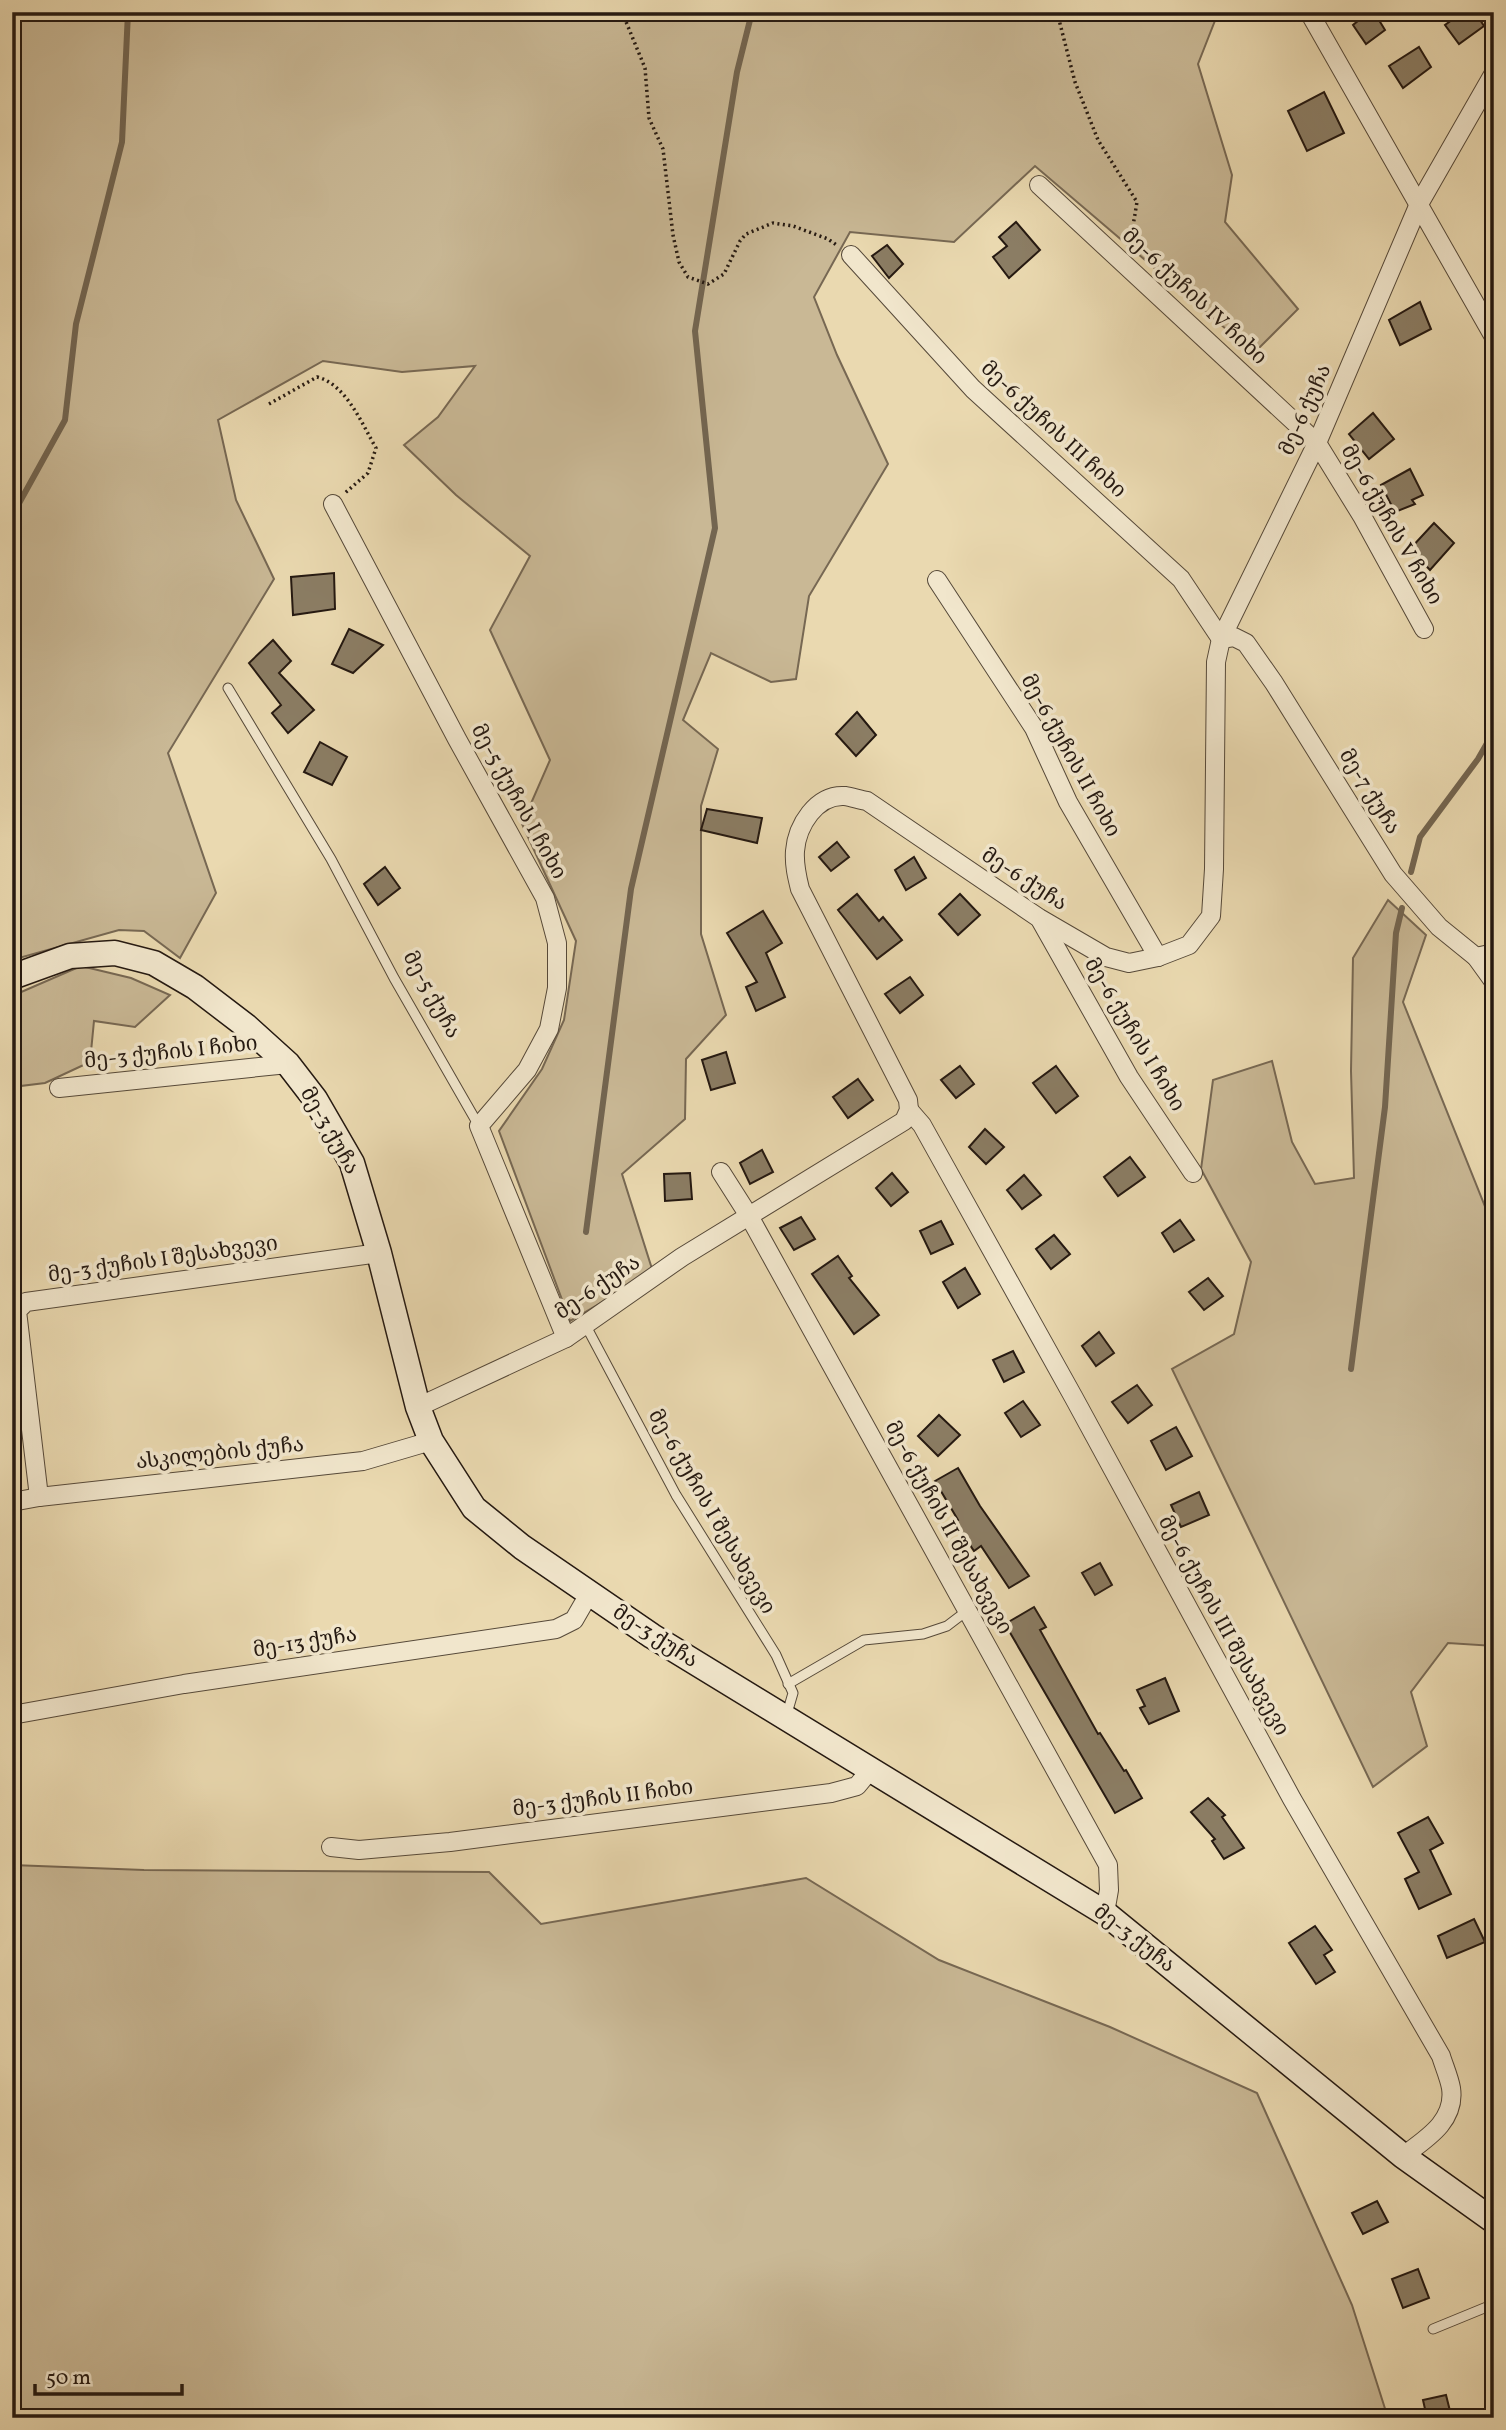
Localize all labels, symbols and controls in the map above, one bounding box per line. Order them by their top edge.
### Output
street label: მე-6 ქუჩის IV ჩიხი [1115,222,1273,372]
street label: მე-6 ქუჩის III ჩიხი [974,355,1132,505]
street label: მე-6 ქუჩა [1273,360,1339,460]
street label: მე-6 ქუჩის V ჩიხი [1333,439,1449,611]
street label: მე-6 ქუჩის II ჩიხი [1013,669,1127,843]
street label: მე-5 ქუჩის I ჩიხი [463,719,573,885]
street label: მე-7 ქუჩა [1331,744,1407,840]
street label: მე-6 ქუჩა [975,841,1073,919]
street label: მე-5 ქუჩა [395,946,467,1044]
street label: მე-6 ქუჩის I ჩიხი [1077,953,1191,1117]
street label: მე-3 ქუჩის I ჩიხი [83,1029,259,1077]
street label: მე-3 ქუჩა [292,1082,366,1180]
street label: მე-3 ქუჩის I შესახვევი [46,1230,280,1290]
street label: მე-6 ქუჩა [550,1249,646,1327]
street label: მე-6 ქუჩის I შესახვევი [640,1404,782,1620]
street label: მე-6 ქუჩის II შესახვევი [877,1416,1019,1640]
street label: ასკილების ქუჩა [135,1431,305,1477]
street label: მე-6 ქუჩის III შესახვევი [1150,1511,1296,1741]
street label: მე-3 ქუჩა [607,1599,703,1675]
street label: მე-13 ქუჩა [251,1620,359,1666]
street label: მე-3 ქუჩის II ჩიხი [511,1774,695,1824]
street label: მე-3 ქუჩა [1087,1898,1181,1980]
scale bar [35,2353,182,2397]
text: 50 m [46,2364,91,2393]

